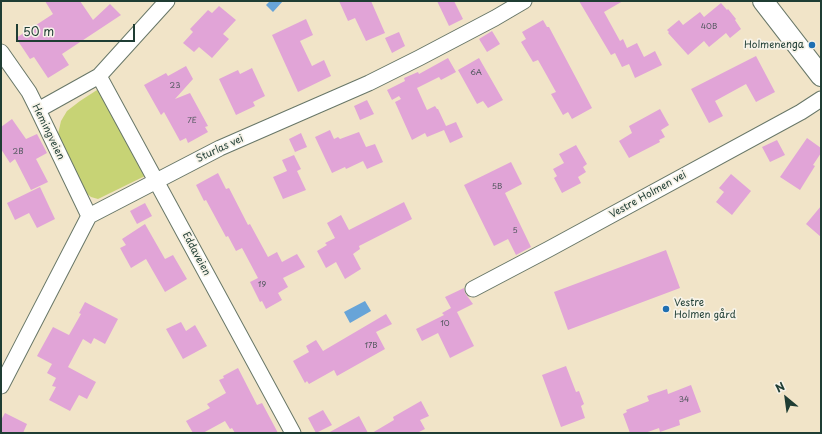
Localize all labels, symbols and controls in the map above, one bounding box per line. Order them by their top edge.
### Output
scale bar [18,16,137,42]
text: 50 m [23,22,54,40]
house number: 40B [701,22,717,32]
place label: Holmenenga [744,39,804,51]
marker: Holmenenga [807,40,817,50]
house number: 6A [470,68,482,78]
house number: 23 [170,81,180,91]
street label: Hemingveien [29,102,67,162]
house number: 7E [187,116,197,126]
street label: Sturlas vei [195,133,245,165]
house number: 2B [13,147,23,157]
street label: Vestre Holmen vei [607,169,689,221]
house number: 5B [492,182,502,192]
house number: 5 [512,226,518,236]
street label: Eddaveien [180,230,212,278]
house number: 19 [258,280,266,290]
place label: Vestre Holmen gård [674,297,736,320]
marker: Vestre Holmen gård [661,304,671,314]
house number: 10 [440,319,450,329]
house number: 17B [364,341,378,351]
north arrow [766,378,806,418]
text: N [772,378,788,397]
house number: 34 [679,395,689,405]

